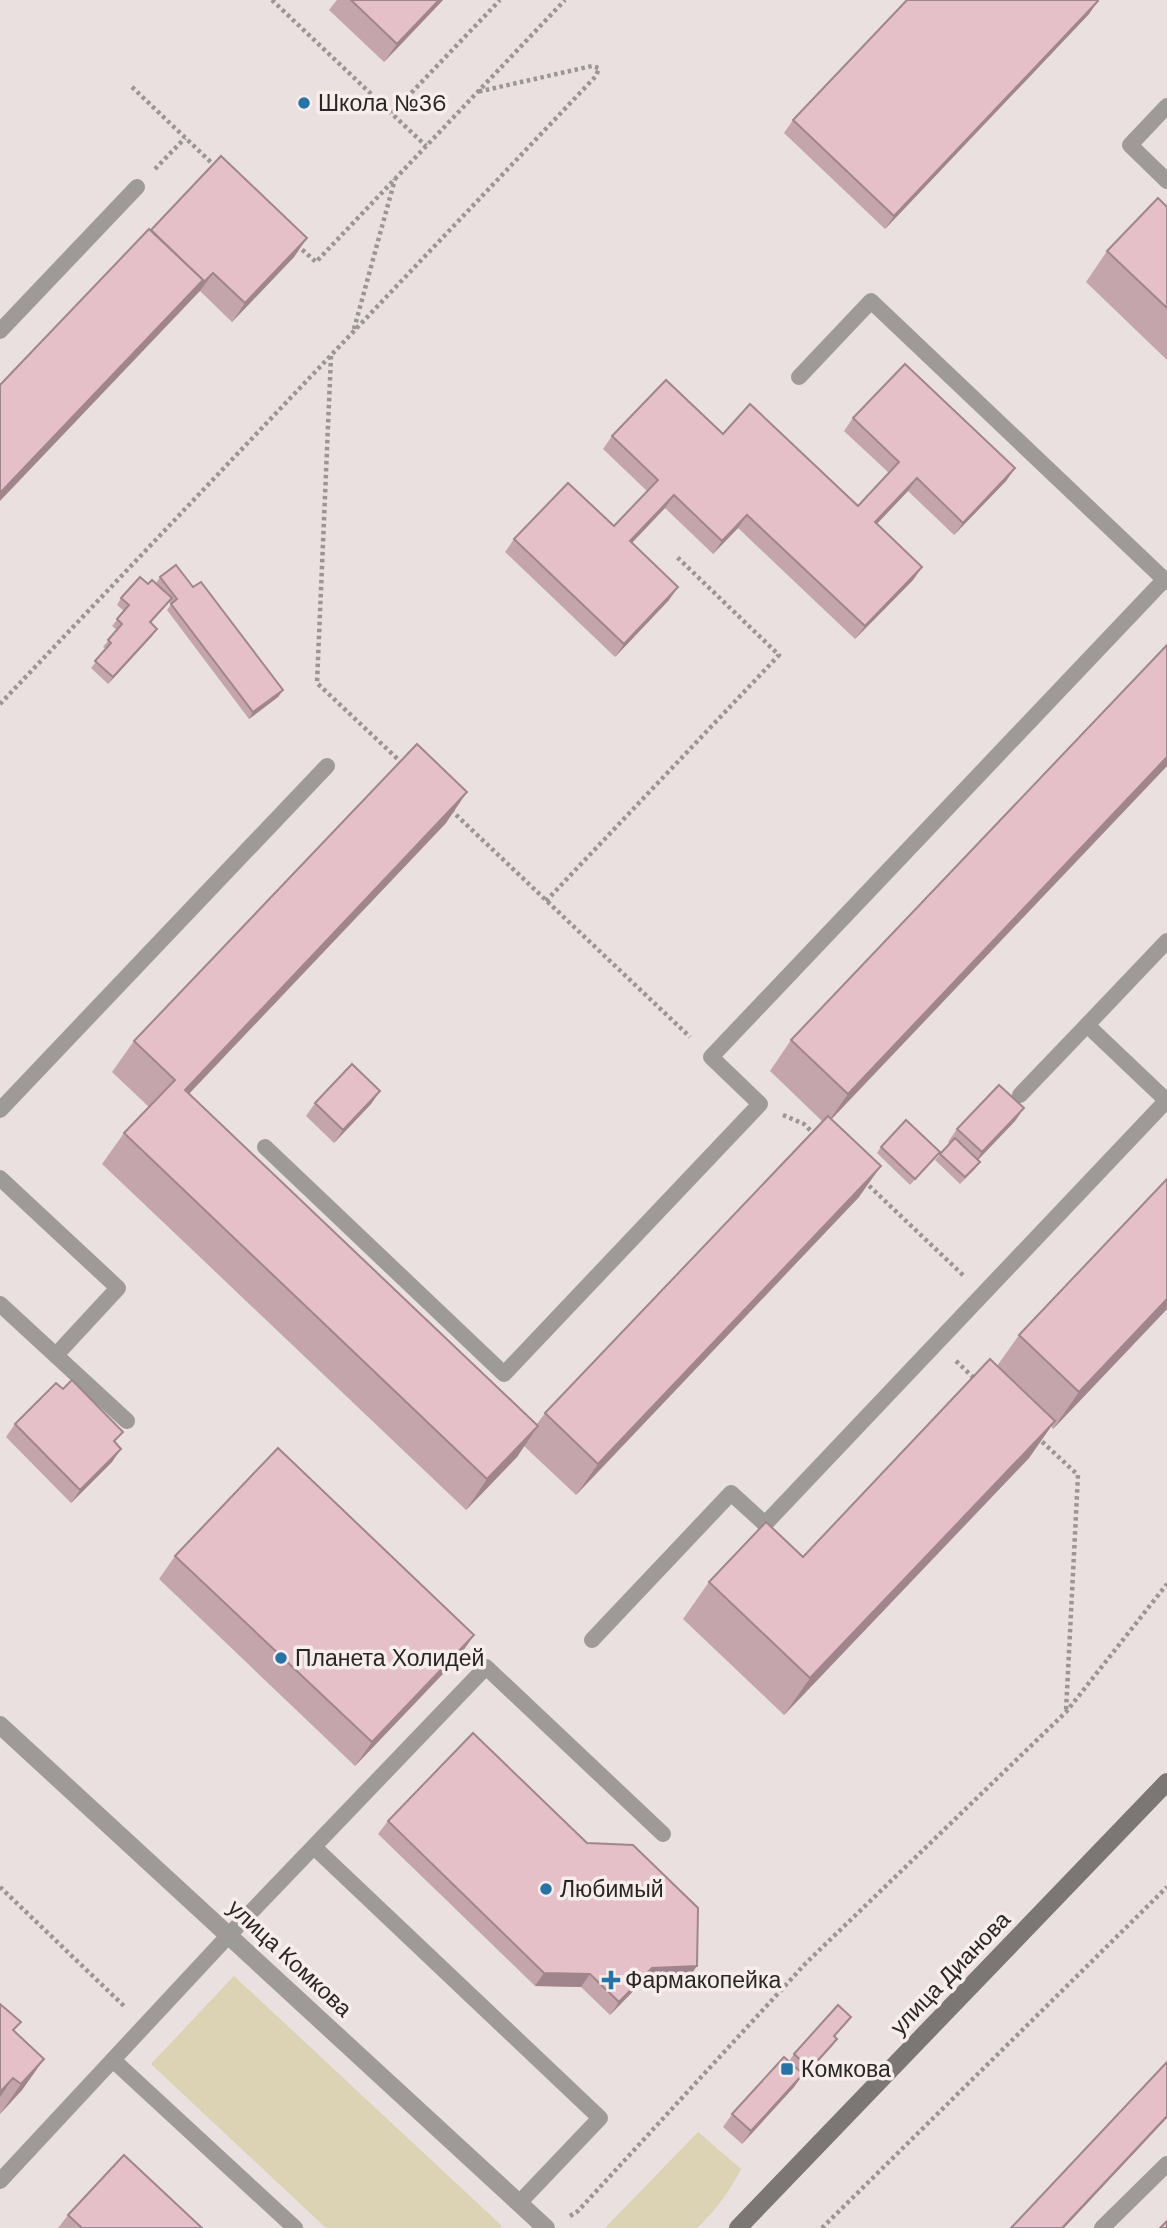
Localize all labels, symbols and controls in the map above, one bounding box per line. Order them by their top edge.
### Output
place label: Школа №36 [318,88,447,118]
marker: Школа №36 [296,95,312,111]
place label: Планета Холидей [295,1643,484,1673]
marker: Планета Холидей [273,1650,289,1666]
place label: Любимый [560,1874,664,1904]
marker: Любимый [538,1881,554,1897]
street label: улица Комкова [222,1893,359,2023]
street label: улица Дианова [883,1905,1017,2041]
place label: Фармакопейка [625,1965,781,1995]
marker: Фармакопейка [603,1972,619,1988]
place label: Комкова [801,2054,891,2084]
marker: Комкова [779,2061,795,2077]

